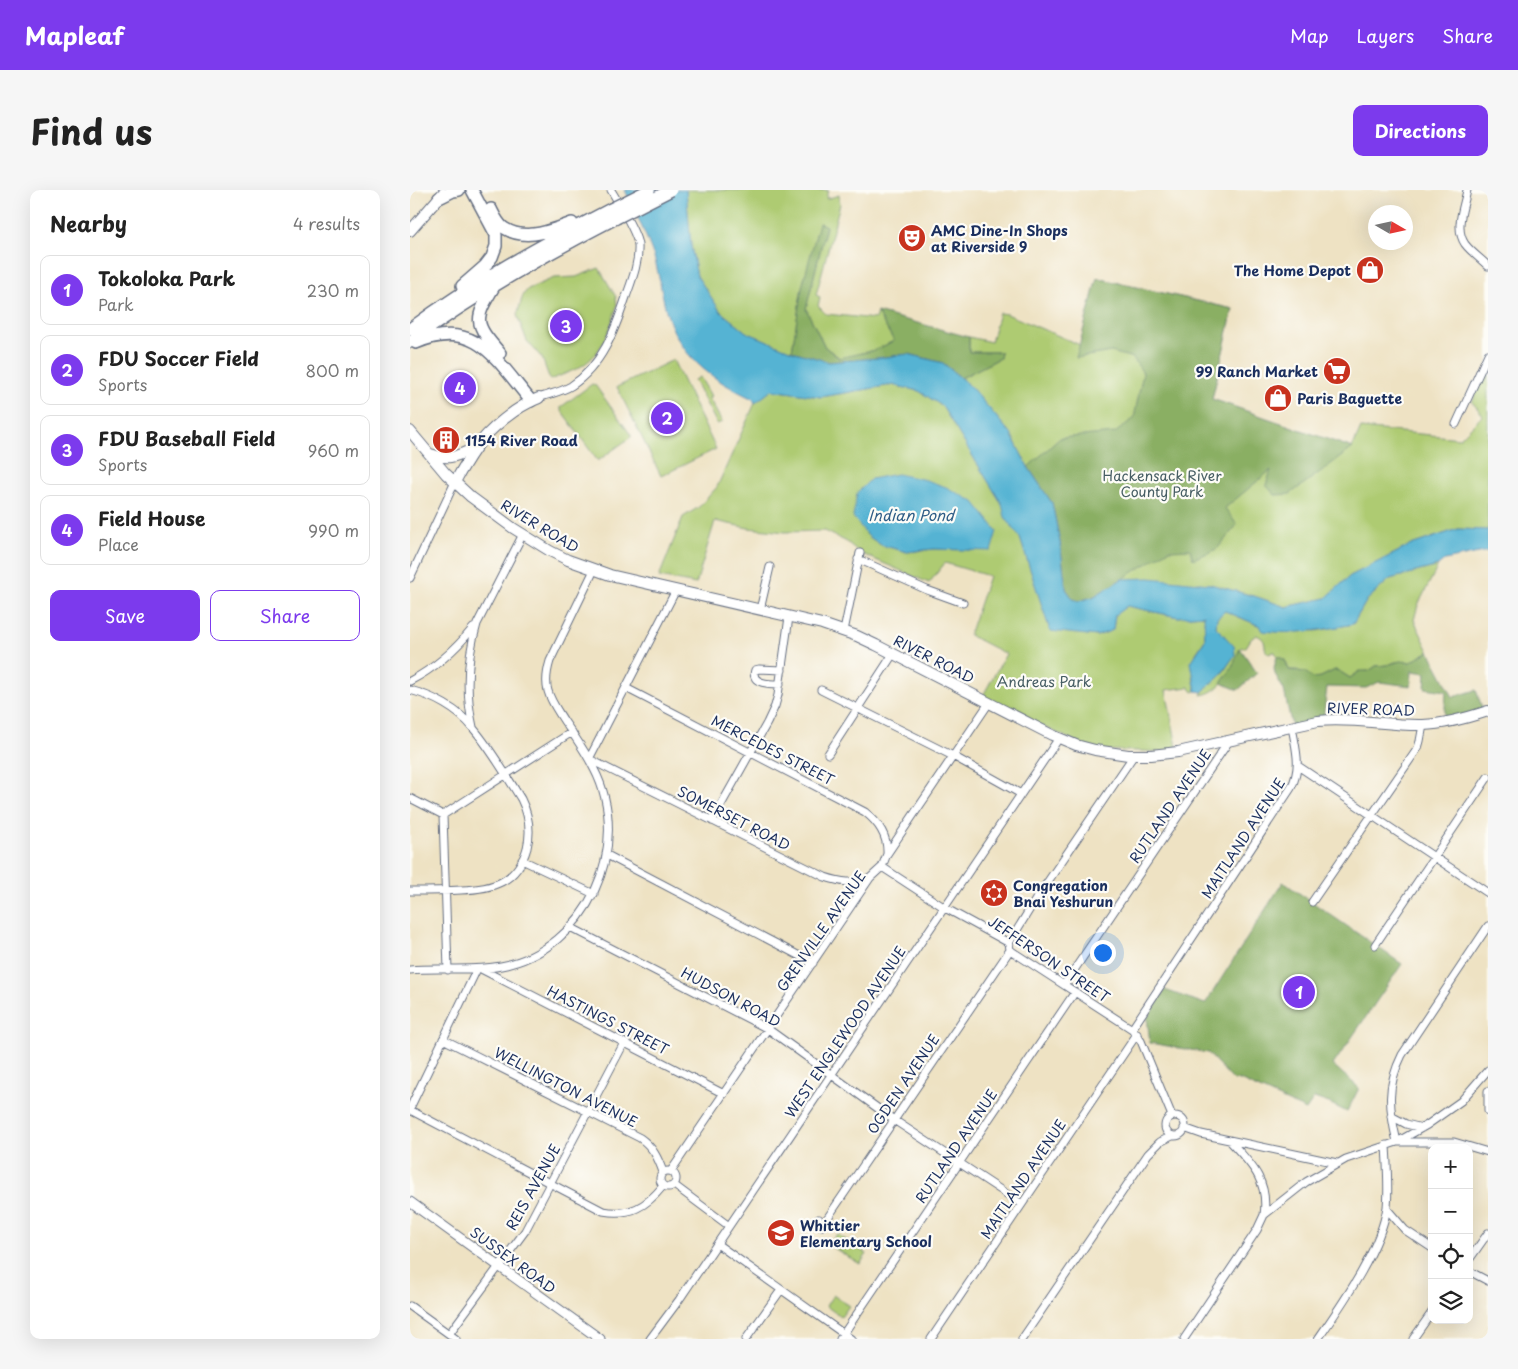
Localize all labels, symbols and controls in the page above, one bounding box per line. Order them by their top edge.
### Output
text: Mapleaf [25,17,124,53]
text: Map [1290,22,1329,49]
text: Layers [1357,22,1414,49]
text: Share [1442,22,1493,49]
text: Find us [30,104,152,157]
button: Directions [1353,105,1488,156]
north arrow [1368,205,1413,250]
text: Nearby [50,207,127,239]
text: 4 results [293,211,360,235]
place label: AMC Dine-In Shops at Riverside 9 [931,220,1068,257]
theatre icon: AMC Dine-In Shops at Riverside 9 [897,223,927,253]
shop icon: The Home Depot [1355,255,1385,285]
place label: The Home Depot [1234,260,1351,281]
text: Tokoloka Park [98,264,235,292]
text: 1 [63,278,71,302]
text: 230 m [307,278,359,302]
text: Park [98,292,134,316]
pin: 3 [550,307,582,345]
text: FDU Soccer Field [98,344,259,372]
supermarket icon: 99 Ranch Market [1322,356,1352,386]
text: 2 [61,358,73,382]
text: 800 m [306,358,359,382]
place label: 99 Ranch Market [1196,361,1318,382]
pin: 4 [444,369,476,407]
text: Sports [98,372,147,396]
shop icon: Paris Baguette [1263,383,1293,413]
place label: Paris Baguette [1297,388,1402,409]
pin: 2 [651,399,683,437]
text: FDU Baseball Field [98,424,275,452]
building icon: 1154 River Road [431,425,461,455]
place label: 1154 River Road [465,430,578,451]
text: 3 [62,438,72,462]
text: 960 m [308,438,359,462]
text: Sports [98,452,147,476]
park label: Hackensack River County Park [1103,465,1222,502]
street label: RIVER ROAD [497,494,583,558]
water label: Indian Pond [868,503,956,526]
text: Field House [98,504,205,532]
text: 4 [62,518,72,542]
text: 990 m [308,518,359,542]
text: Place [98,532,139,556]
button: Save [50,590,200,641]
button: Share [210,590,360,641]
street label: RIVER ROAD [890,630,978,688]
park label: Andreas Park [997,671,1092,692]
street label: RIVER ROAD [1327,697,1415,721]
street label: MERCEDES STREET [708,710,839,790]
street label: RUTLAND AVENUE [1124,745,1216,867]
street label: MAITLAND AVENUE [1196,773,1290,902]
street label: SOMERSET ROAD [674,781,794,855]
street label: GRENVILLE AVENUE [771,866,871,996]
place label: Congregation Bnai Yeshurun [1013,875,1113,912]
synagogue icon: Congregation Bnai Yeshurun [979,878,1009,908]
street label: JEFFERSON STREET [984,910,1114,1008]
your location [1090,940,1116,966]
street label: WEST ENGLEWOOD AVENUE [779,942,911,1122]
street label: HUDSON ROAD [677,962,785,1032]
pin: 1 [1283,973,1315,1011]
street label: HASTINGS STREET [544,980,673,1060]
street label: OGDEN AVENUE [862,1030,944,1138]
street label: WELLINGTON AVENUE [491,1042,642,1132]
street label: RUTLAND AVENUE [910,1085,1002,1207]
street label: MAITLAND AVENUE [975,1115,1071,1243]
street label: REIS AVENUE [501,1140,565,1234]
map controls [1428,1144,1473,1324]
button: + [1428,1144,1473,1189]
button: − [1428,1189,1473,1234]
place label: Whittier Elementary School [800,1215,932,1252]
school or university icon: Whittier Elementary School [766,1218,796,1248]
street label: SUSSEX ROAD [466,1222,560,1298]
button: locate [1428,1234,1473,1279]
button: layers [1428,1279,1473,1324]

